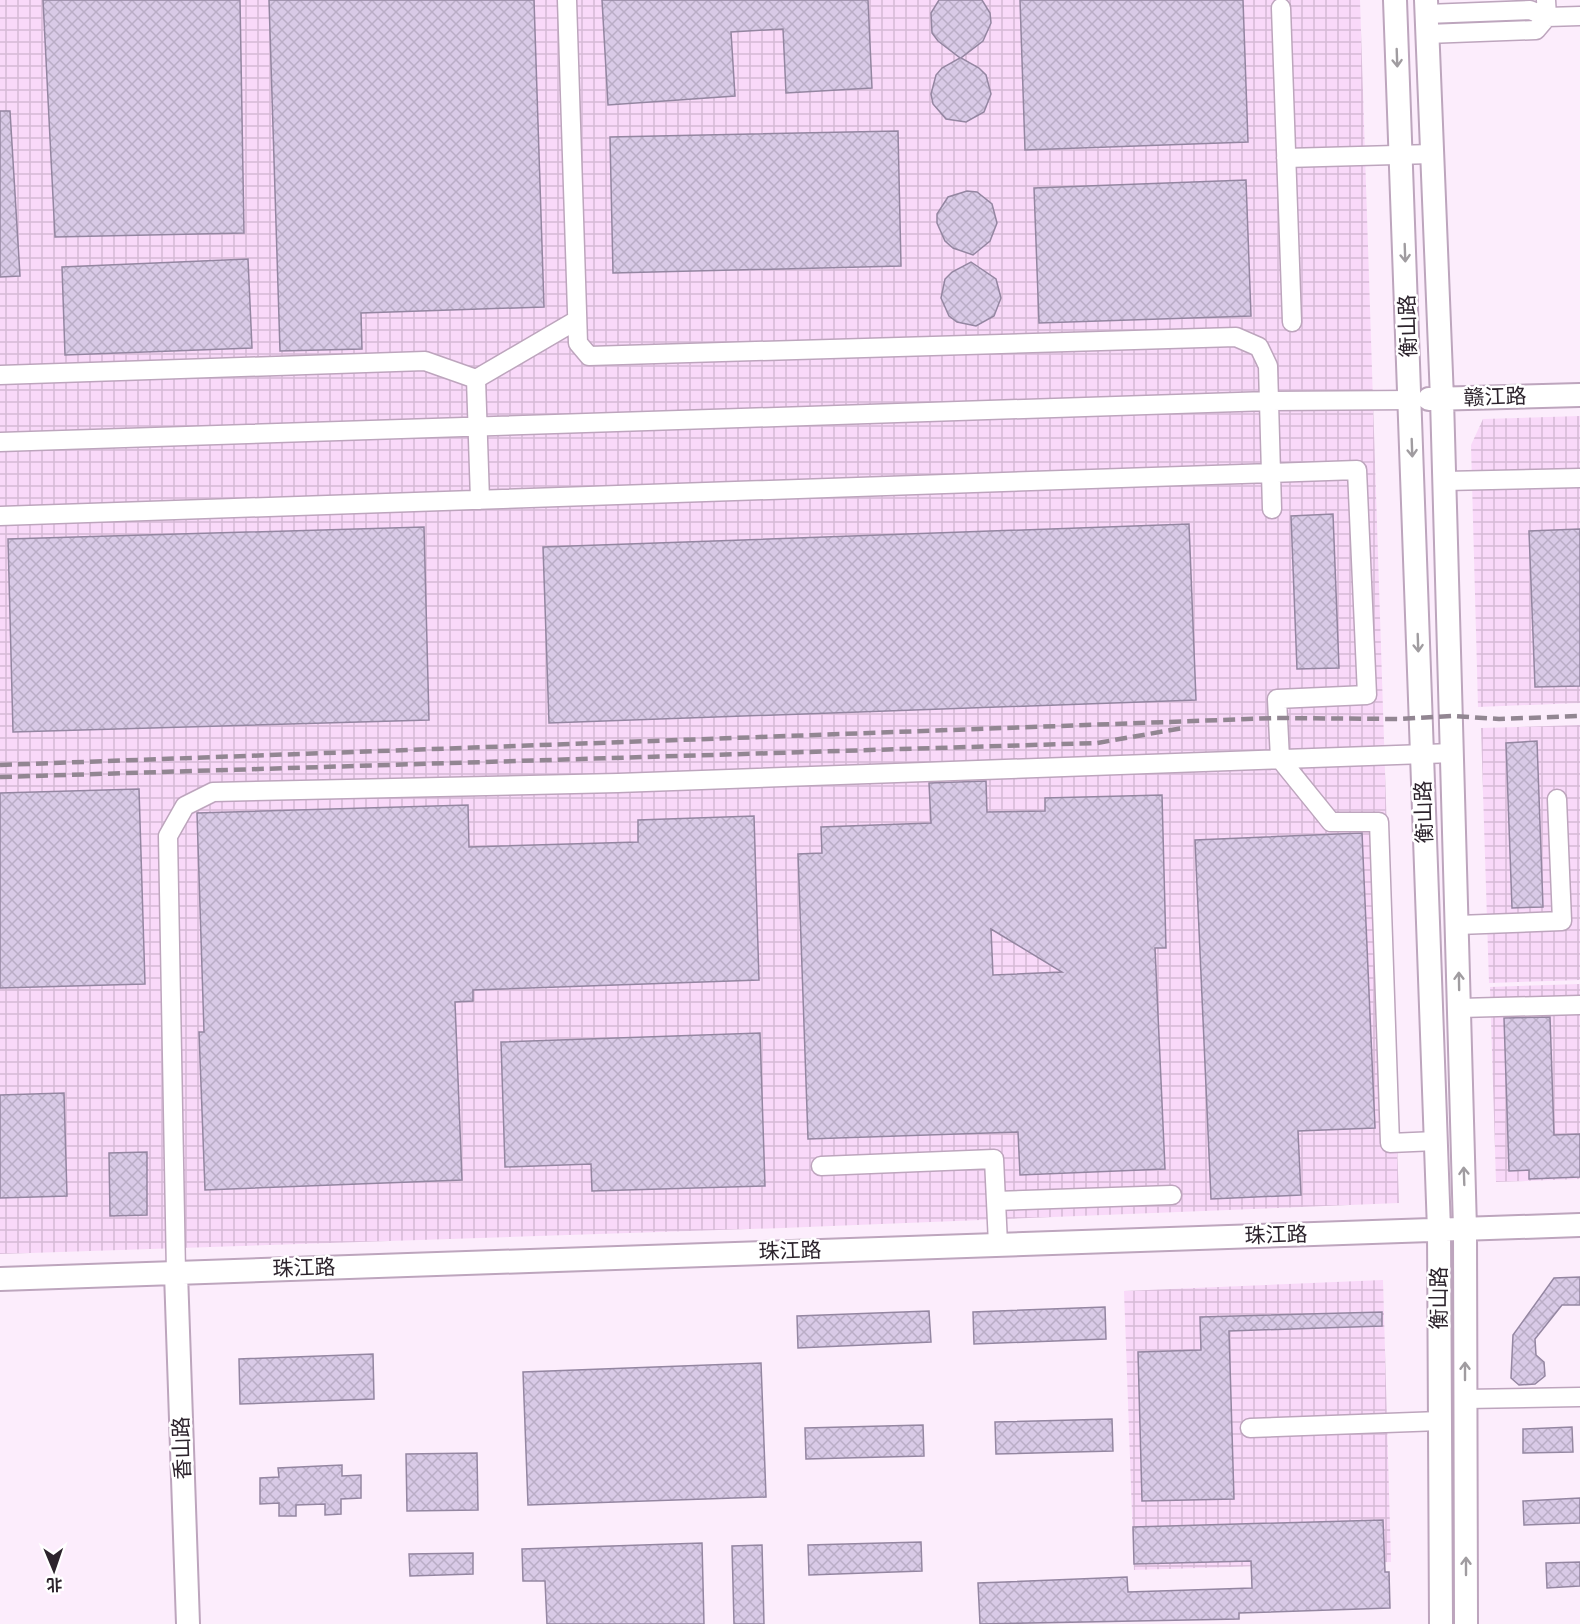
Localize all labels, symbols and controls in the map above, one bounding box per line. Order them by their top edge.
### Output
one-way arrow [1392,48,1403,68]
one-way arrow [1399,243,1410,263]
street label: 衡山路 [1395,294,1421,358]
street label: 赣江路 [1463,384,1527,410]
one-way arrow [1407,438,1418,458]
one-way arrow [1413,633,1424,653]
street label: 衡山路 [1411,780,1437,844]
one-way arrow [1453,971,1465,991]
one-way arrow [1458,1166,1470,1186]
street label: 珠江路 [1244,1222,1308,1248]
street label: 珠江路 [758,1238,822,1264]
street label: 珠江路 [272,1255,336,1281]
street label: 衡山路 [1427,1267,1451,1330]
one-way arrow [1459,1361,1471,1381]
street label: 香山路 [169,1416,195,1480]
north arrow [24,1540,84,1600]
one-way arrow [1460,1556,1472,1576]
text: 北 [46,1575,63,1594]

